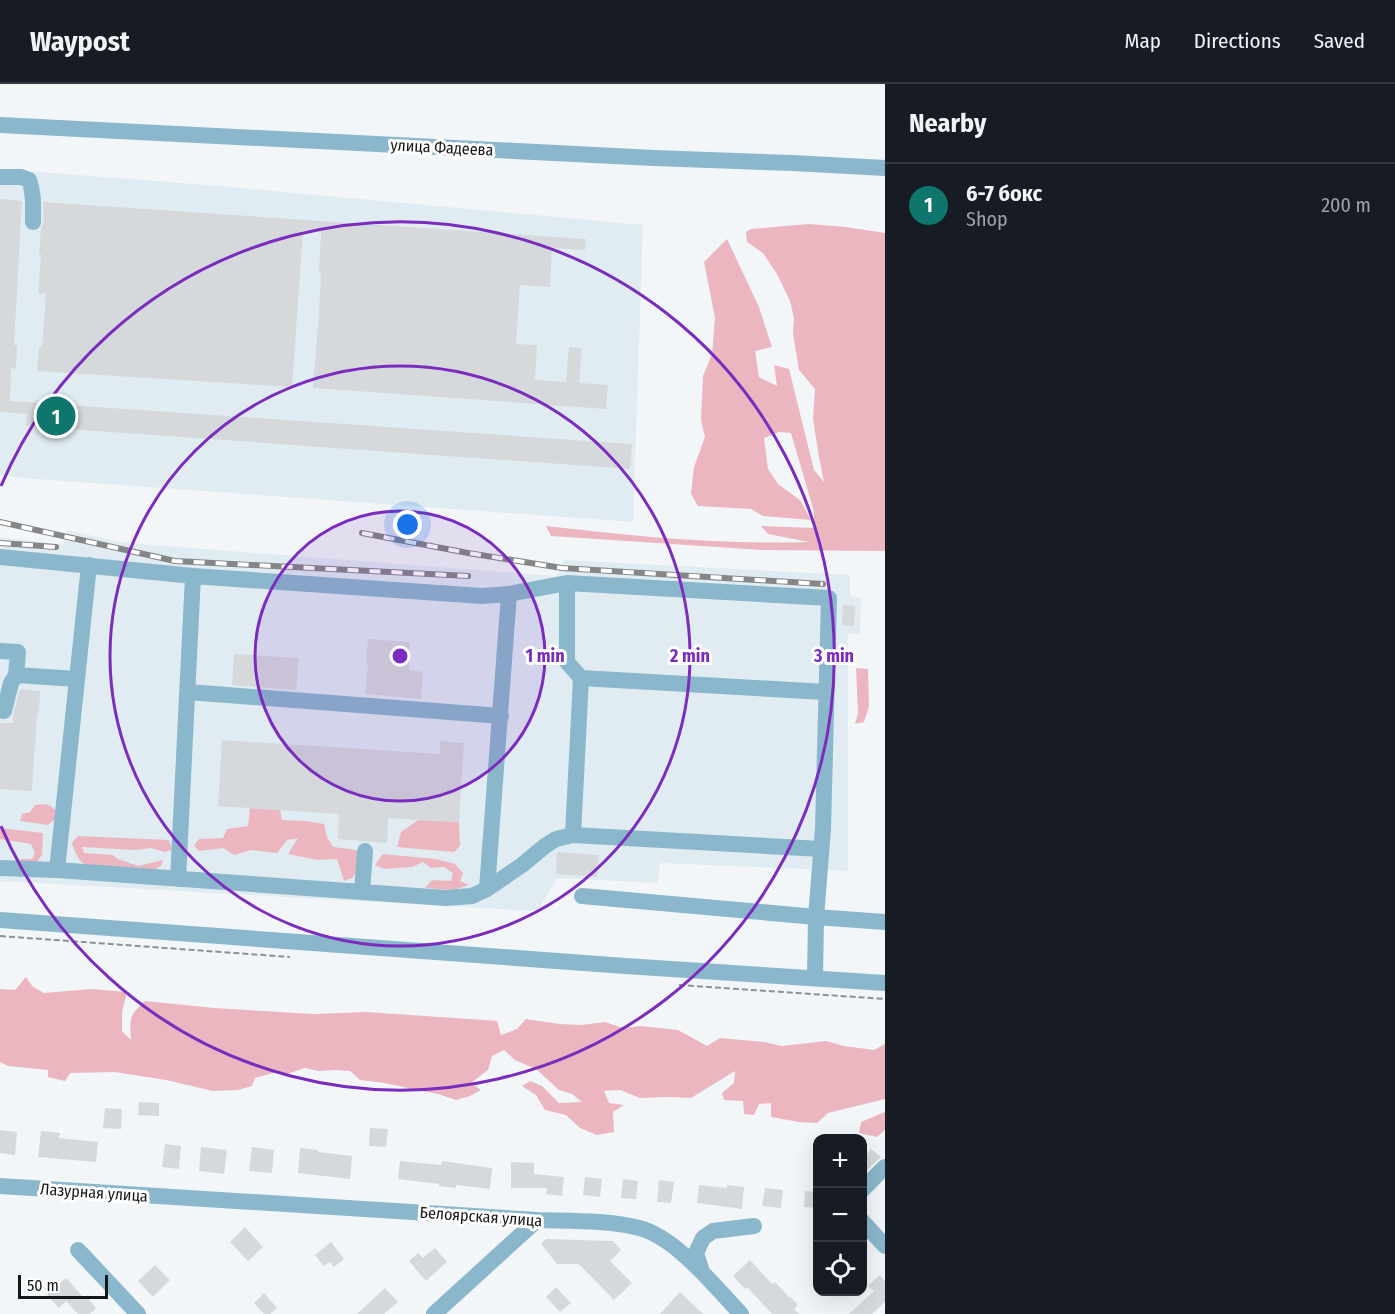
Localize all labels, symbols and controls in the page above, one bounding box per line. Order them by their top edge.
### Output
text: Waypost [30,25,130,58]
text: Map [1124,28,1161,54]
text: Directions [1194,28,1281,54]
text: Saved [1314,28,1365,54]
text: Nearby [909,108,986,139]
street label: улица Фадеева [390,135,494,160]
text: 6-7 бокс [966,180,1042,207]
text: 1 [924,193,933,217]
text: 200 m [1321,193,1371,217]
text: Shop [966,207,1008,231]
pin: 1 [36,394,76,438]
your location [393,510,422,539]
text: 1 min [525,645,565,667]
text: 2 min [669,645,710,667]
text: 3 min [813,645,854,667]
centre of rings [390,646,410,666]
map controls [813,1134,867,1296]
button: + [813,1134,867,1188]
street label: Лазурная улица [39,1179,149,1206]
button: − [813,1188,867,1242]
street label: Белоярская улица [419,1203,543,1230]
button: locate [813,1242,867,1296]
scale bar [18,1272,108,1300]
text: 50 m [27,1276,59,1295]

